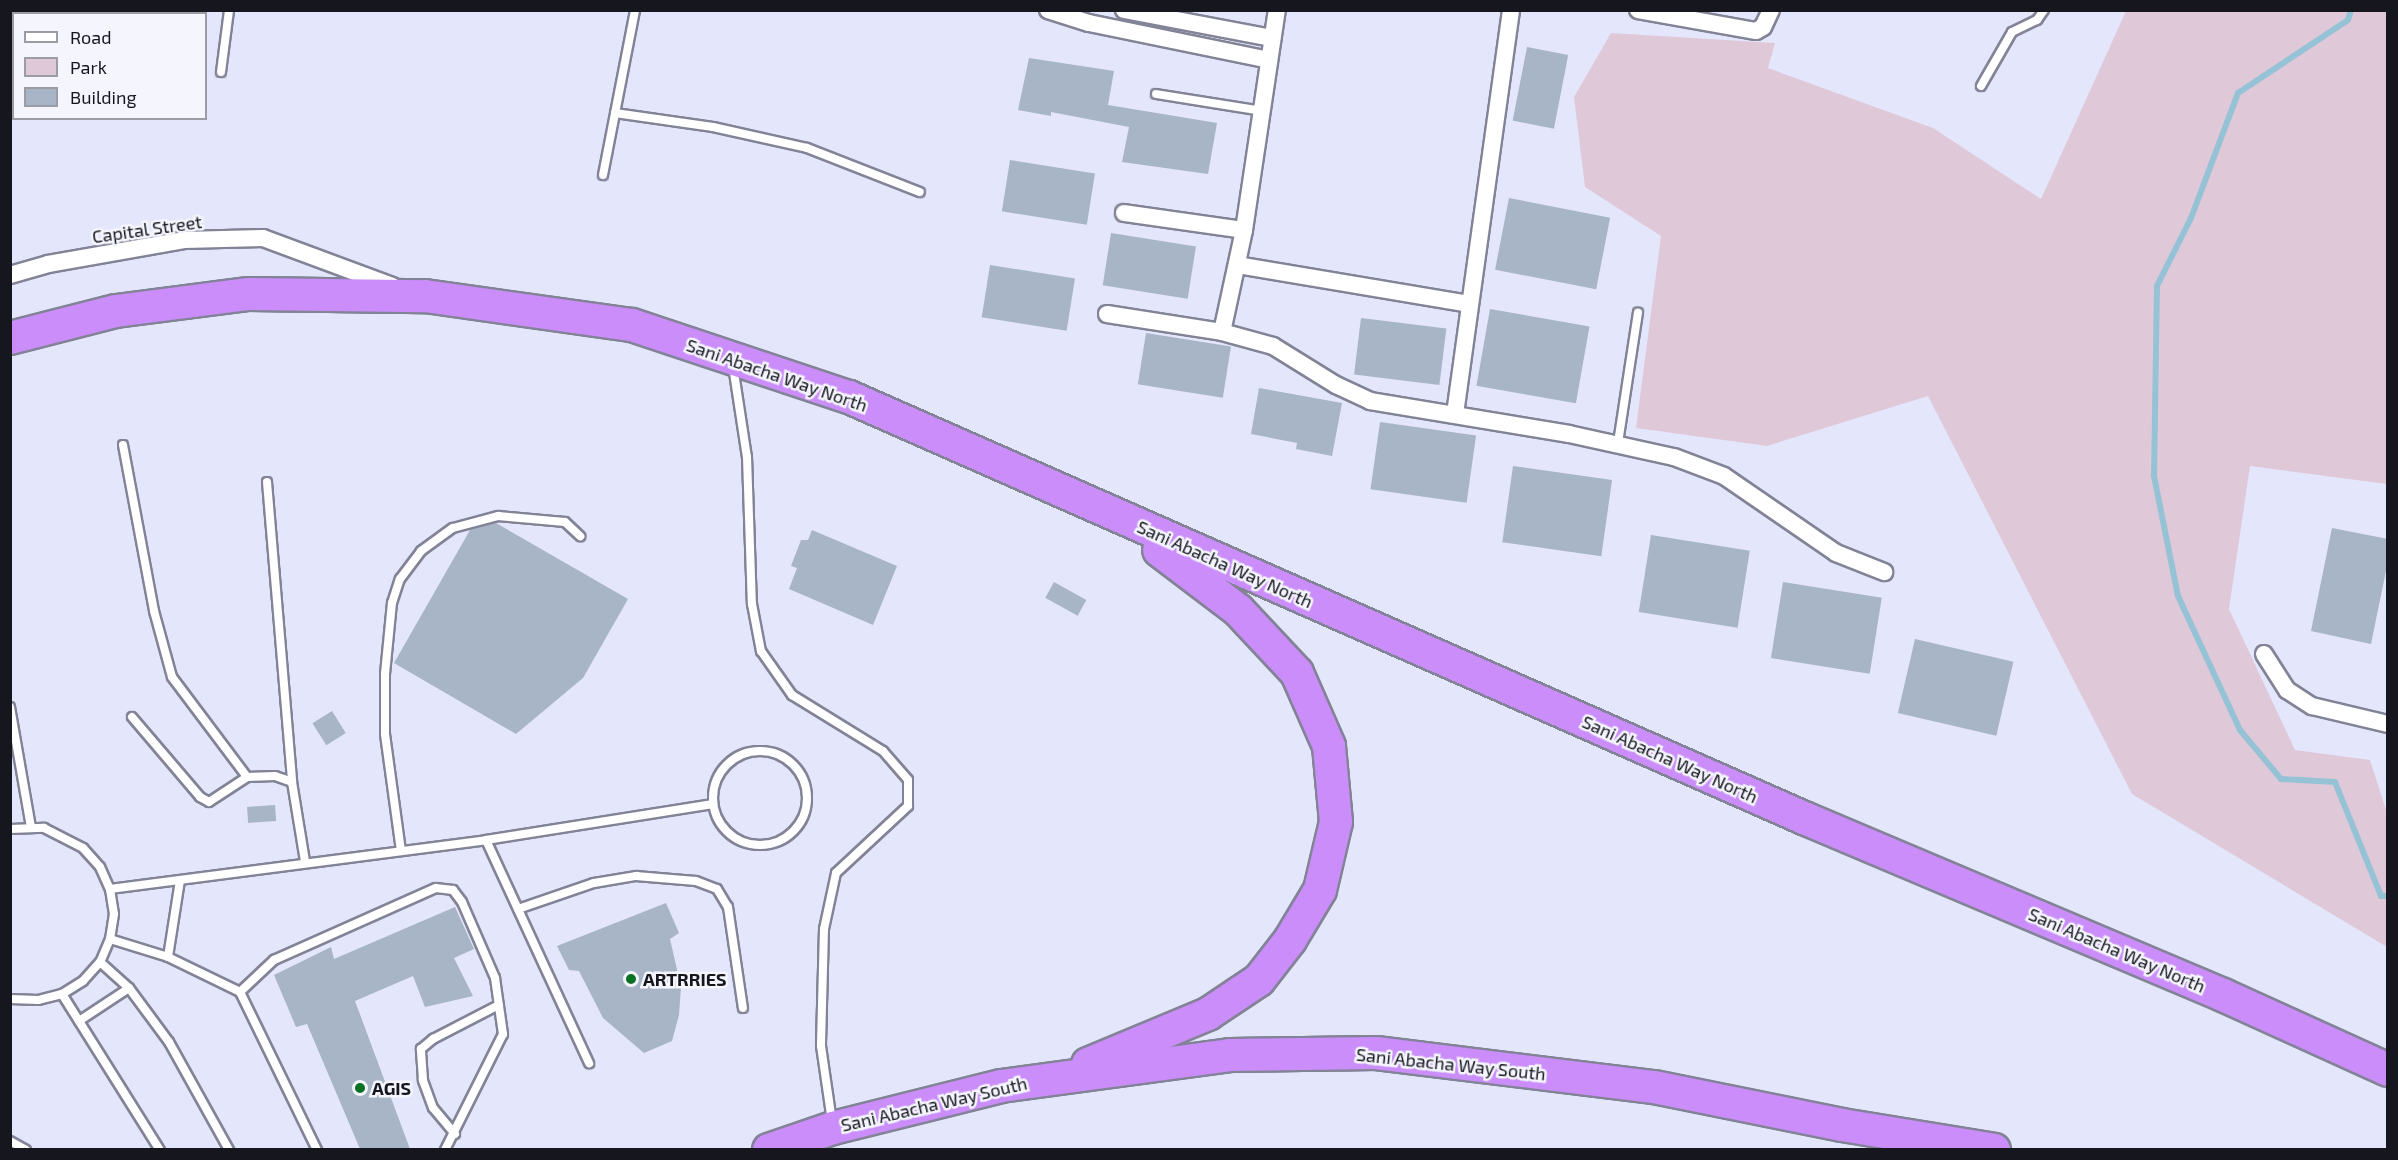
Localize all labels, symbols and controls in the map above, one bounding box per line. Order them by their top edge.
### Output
legend [12,12,207,120]
text: Road [70,26,111,48]
text: Park [70,56,107,78]
text: Building [70,86,137,108]
street label: Capital Street [90,211,204,247]
street label: Sani Abacha Way North [683,334,871,416]
street label: Sani Abacha Way North [1133,515,1317,613]
street label: Sani Abacha Way North [1578,710,1762,808]
street label: Sani Abacha Way North [2025,903,2209,997]
place label: ARTRRIES [643,968,727,990]
marker: ARTRRIES [624,972,638,986]
street label: Sani Abacha Way South [1355,1043,1547,1085]
street label: Sani Abacha Way South [838,1072,1030,1136]
place label: AGIS [372,1077,411,1099]
marker: AGIS [353,1081,367,1095]

